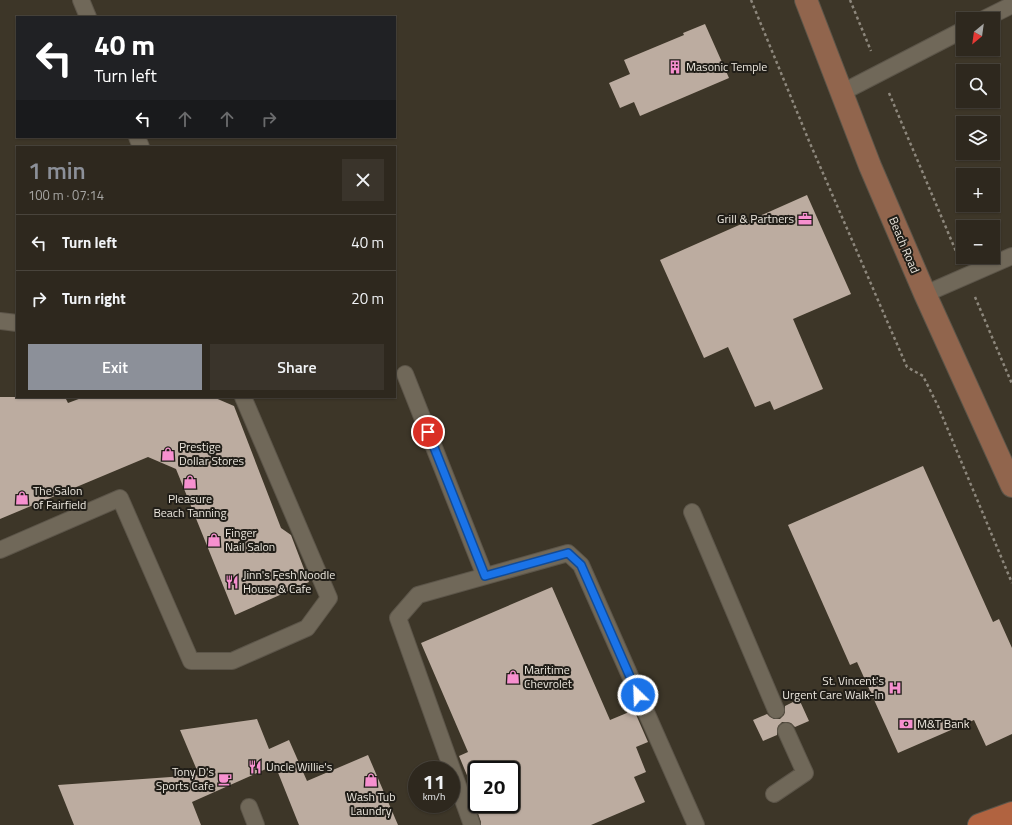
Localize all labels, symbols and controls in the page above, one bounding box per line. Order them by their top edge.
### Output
north arrow [956,12,1000,56]
map controls [956,12,1000,264]
text: 40 m [94,23,155,66]
icon: left [28,32,80,84]
place label: Masonic Temple [686,57,767,76]
building icon: Masonic Temple [667,59,683,75]
text: Turn left [94,62,157,89]
button: search [956,64,1000,108]
icon: left [132,108,154,130]
icon: ahead [174,108,196,130]
icon: ahead [216,108,238,130]
icon: right [258,108,280,130]
button: layers [956,116,1000,160]
text: 1 min [28,152,86,188]
button: close [342,159,384,201]
button: + [956,168,1000,212]
text: 100 m · 07:14 [28,185,104,205]
place label: Grill & Partners [717,209,794,228]
office icon: Grill & Partners [797,211,813,227]
street label: Beach Road [884,214,925,276]
button: − [956,220,1000,264]
text: Turn left [62,231,117,254]
text: 40 m [351,231,384,254]
icon: left [28,232,50,254]
text: Turn right [62,287,126,310]
text: 20 m [351,287,384,310]
icon: right [28,288,50,310]
button: Exit [28,344,202,390]
button: Share [210,344,384,390]
pin [411,415,445,449]
icon: arrive [417,421,439,443]
place label: Prestige Dollar Stores [179,437,244,470]
shop icon: Prestige Dollar Stores [160,446,176,462]
shop icon: Pleasure Beach Tanning [182,474,198,490]
place label: The Salon of Fairfield [33,481,86,514]
place label: Pleasure Beach Tanning [153,489,227,522]
shop icon: The Salon of Fairfield [14,490,30,506]
place label: Finger Nail Salon [225,523,275,556]
shop icon: Finger Nail Salon [206,532,222,548]
place label: Jinn's Fesh Noodle House & Cafe [243,565,335,598]
restaurant icon: Jinn's Fesh Noodle House & Cafe [224,574,240,590]
place label: Maritime Chevrolet [524,660,573,693]
shop icon: Maritime Chevrolet [505,669,521,685]
place label: St. Vincent's Urgent Care Walk-In [782,671,884,704]
position arrow [617,674,659,716]
hospital icon: St. Vincent's Urgent Care Walk-In [887,680,903,696]
place label: M&T Bank [917,714,970,733]
bank icon: M&T Bank [898,716,914,732]
place label: Uncle Willie's [266,757,333,776]
restaurant icon: Uncle Willie's [247,759,263,775]
speed limit sign: 20 [468,761,520,813]
place label: Tony D's Sports Cafe [156,762,214,795]
text: 11 [423,766,445,797]
cafe icon: Tony D's Sports Cafe [217,771,233,787]
shop icon: Wash Tub Laundry [363,772,379,788]
place label: Wash Tub Laundry [346,787,396,820]
text: km/h [423,789,445,804]

